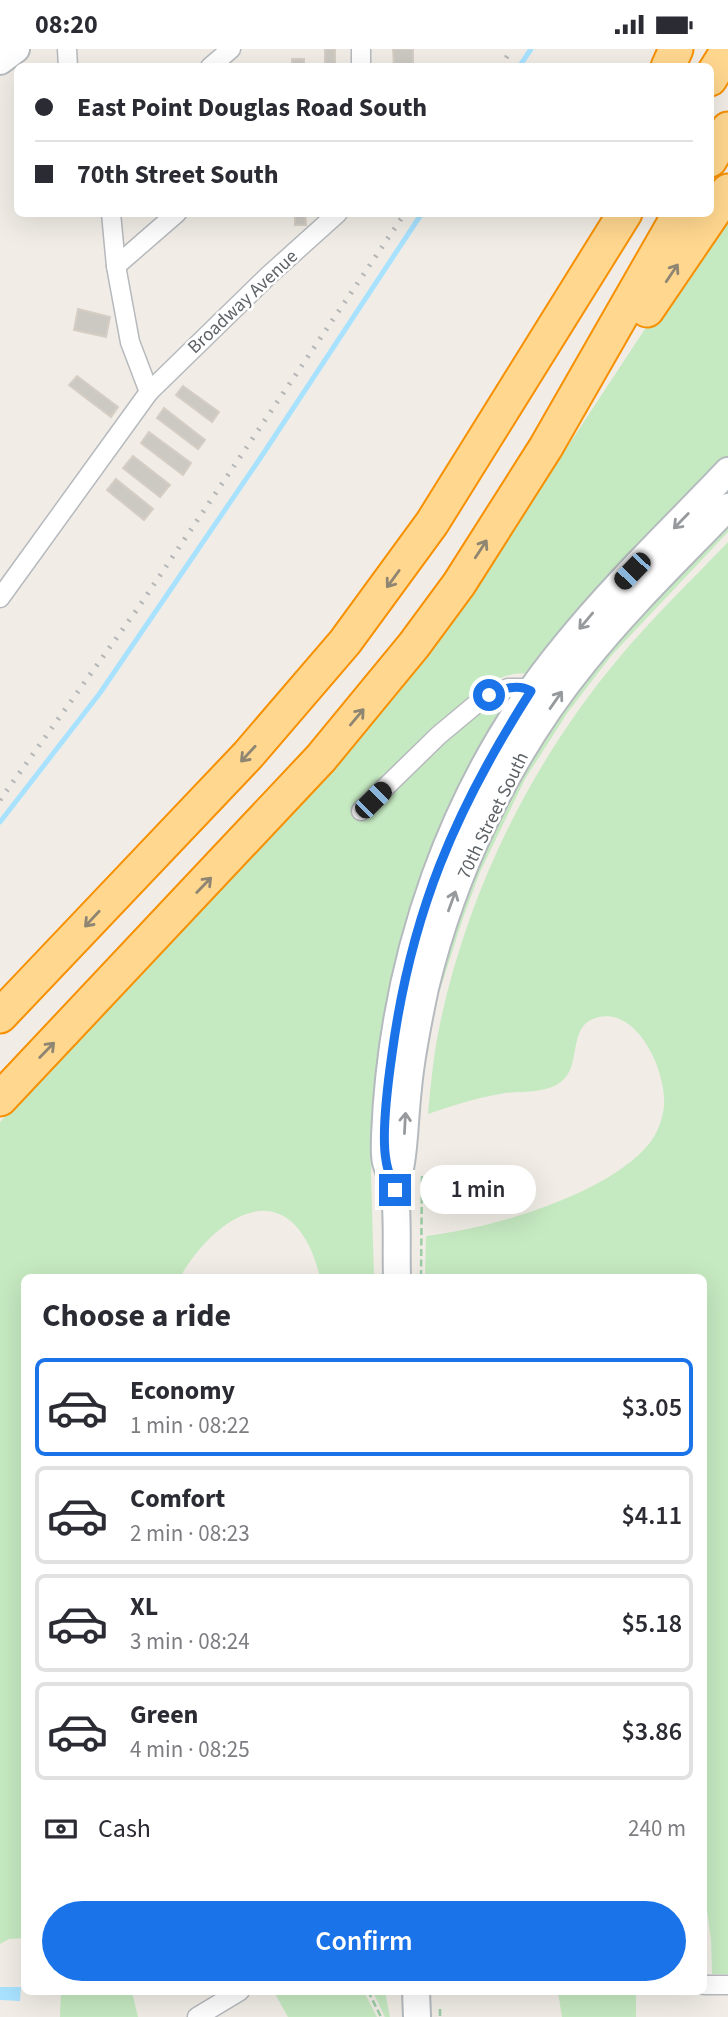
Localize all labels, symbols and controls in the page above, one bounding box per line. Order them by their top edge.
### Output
text: 08:20 [35,6,98,43]
text: East Point Douglas Road South [77,89,427,126]
text: 70th Street South [77,156,279,193]
street label: Broadway Avenue [182,244,304,360]
one-way arrow [665,264,679,283]
one-way arrow [672,512,689,529]
one-way arrow [474,540,489,559]
car [610,549,655,593]
one-way arrow [386,569,400,588]
one-way arrow [578,612,594,630]
route start [473,679,505,711]
one-way arrow [549,691,563,710]
one-way arrow [349,708,365,726]
one-way arrow [240,745,257,762]
street label: 70th Street South [451,748,536,884]
car [351,778,396,822]
one-way arrow [195,876,212,893]
one-way arrow [446,891,459,913]
one-way arrow [83,911,100,928]
one-way arrow [39,1041,55,1059]
one-way arrow [399,1113,412,1135]
callout: 1 min [420,1165,535,1215]
text: 1 min [451,1173,505,1206]
route end [379,1174,411,1206]
text: Choose a ride [42,1293,231,1339]
text: Economy [130,1372,235,1409]
icon: car [46,1376,109,1439]
text: $3.05 [621,1389,682,1426]
text: 1 min · 08:22 [130,1409,250,1442]
text: Comfort [130,1480,225,1517]
icon: car [46,1484,109,1547]
text: $4.11 [621,1497,682,1534]
text: 2 min · 08:23 [130,1517,250,1550]
text: XL [130,1588,158,1625]
icon: car [46,1592,109,1655]
text: $5.18 [621,1605,682,1642]
text: 3 min · 08:24 [130,1625,250,1658]
text: Green [130,1696,198,1733]
icon: car [46,1700,109,1763]
text: $3.86 [621,1713,682,1750]
text: 4 min · 08:25 [130,1733,250,1766]
icon: cash [42,1810,80,1848]
text: Cash [98,1810,151,1847]
text: 240 m [628,1812,686,1845]
button: Confirm [42,1901,686,1981]

